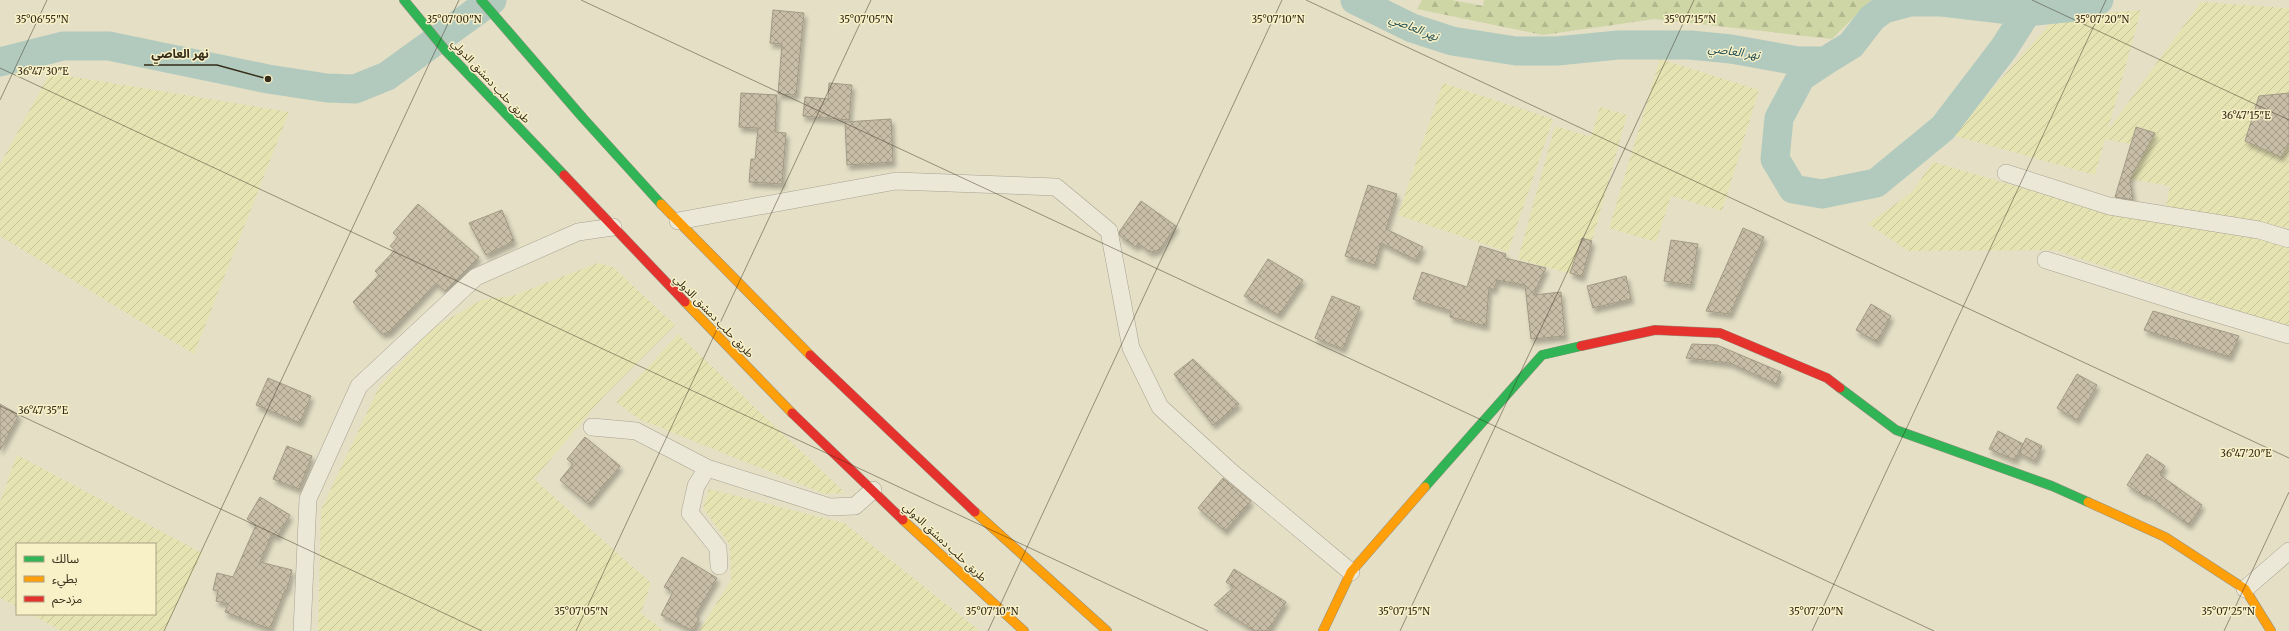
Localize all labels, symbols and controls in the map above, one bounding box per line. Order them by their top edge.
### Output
water label: نهر العاصي [1386,10,1442,47]
text: 35°06'55"N [15,13,69,26]
text: 35°07'00"N [426,13,482,26]
text: 35°07'05"N [839,13,893,26]
text: 35°07'10"N [1252,13,1305,26]
text: 35°07'15"N [1664,13,1716,26]
text: 35°07'20"N [2075,13,2130,26]
street label: طريق حلب دمشق الدولي [447,36,534,128]
water label: نهر العاصي [1707,40,1762,65]
callout: نهر العاصي [144,41,217,65]
text: نهر العاصي [151,46,209,64]
text: 36°47'30"E [17,65,69,78]
text: 36°47'15"E [2221,109,2271,122]
street label: طريق حلب دمشق الدولي [669,272,757,362]
text: 36°47'35"E [18,404,69,417]
text: 36°47'20"E [2220,447,2272,460]
street label: طريق حلب دمشق الدولي [898,499,990,586]
legend [16,543,156,615]
text: سالك [52,551,79,566]
text: بطيء [52,571,78,589]
text: مزدحم [52,591,82,608]
text: 35°07'05"N [554,605,608,618]
text: 35°07'10"N [966,605,1019,618]
text: 35°07'15"N [1378,605,1430,618]
text: 35°07'20"N [1789,605,1844,618]
text: 35°07'25"N [2201,605,2255,618]

